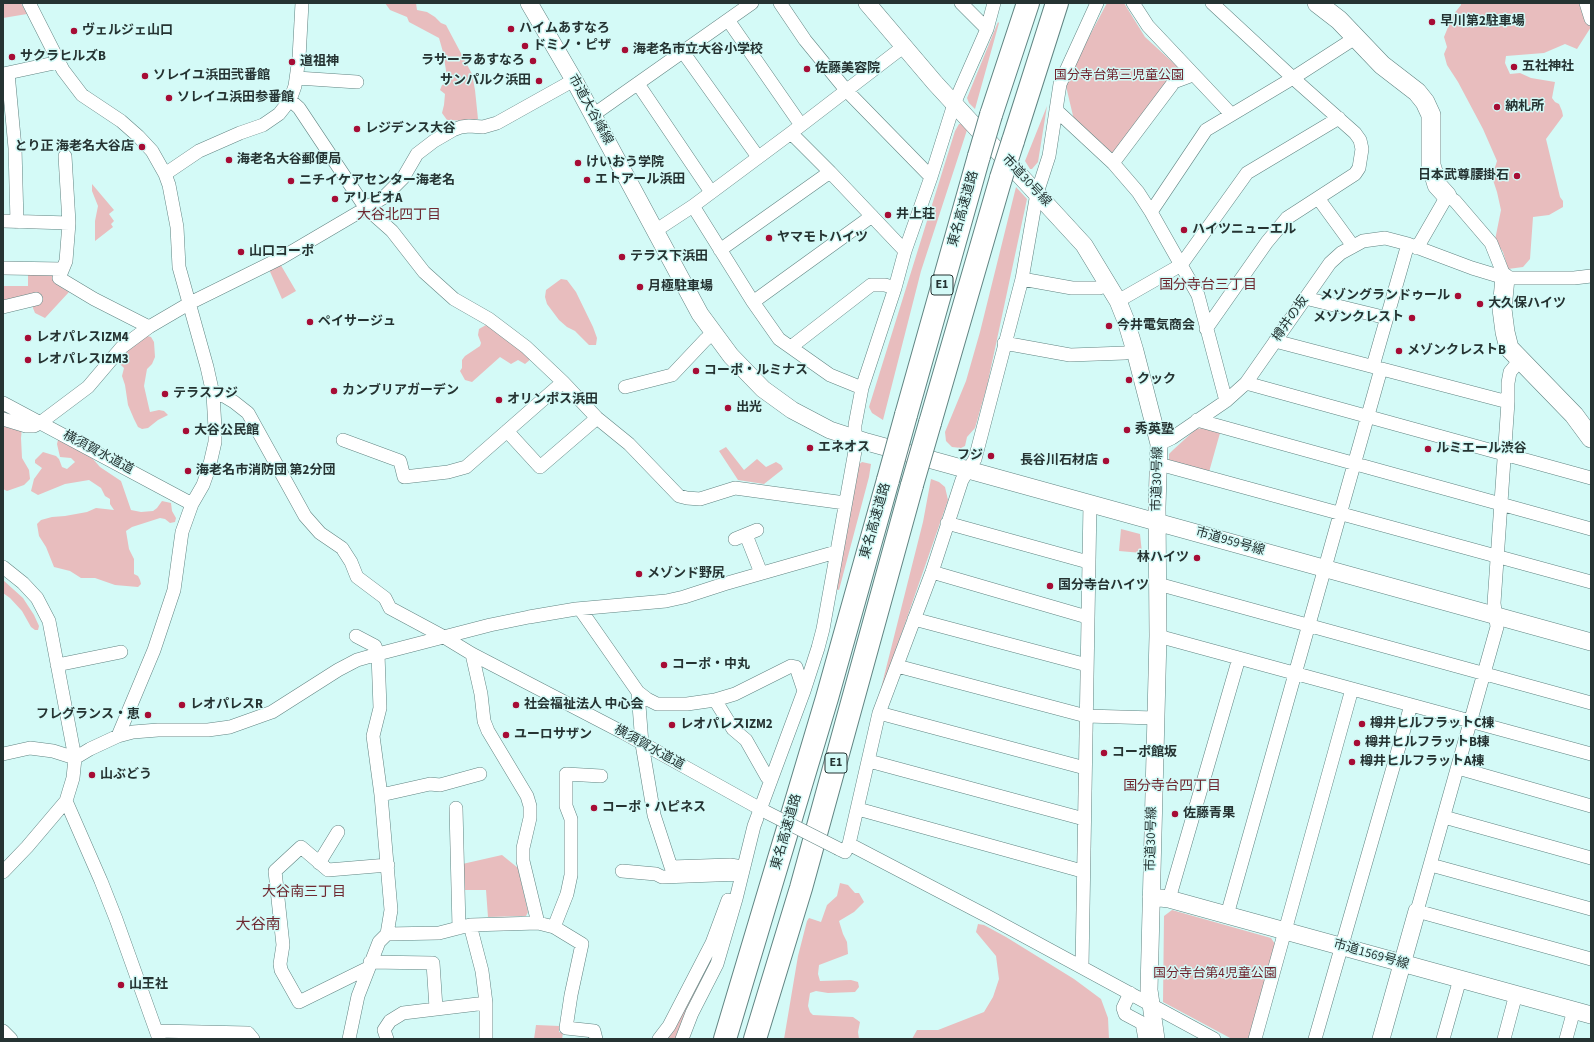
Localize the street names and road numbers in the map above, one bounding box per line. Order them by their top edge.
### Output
street label: 市道大谷峰線 [564,72,616,148]
street label: 市道30号線 [998,152,1054,210]
street label: 東名高速道路 [946,169,982,249]
road number: E1 [931,275,953,295]
street label: 樽井の坂 [1270,293,1312,345]
street label: 横須賀水道道 [60,428,136,478]
street label: 市道30号線 [1150,446,1166,512]
street label: 東名高速道路 [858,481,894,561]
street label: 市道959号線 [1194,525,1266,559]
street label: 横須賀水道道 [611,722,687,774]
road number: E1 [825,753,847,773]
street label: 東名高速道路 [769,792,805,872]
street label: 市道30号線 [1144,806,1160,872]
street label: 市道1569号線 [1331,937,1411,973]

